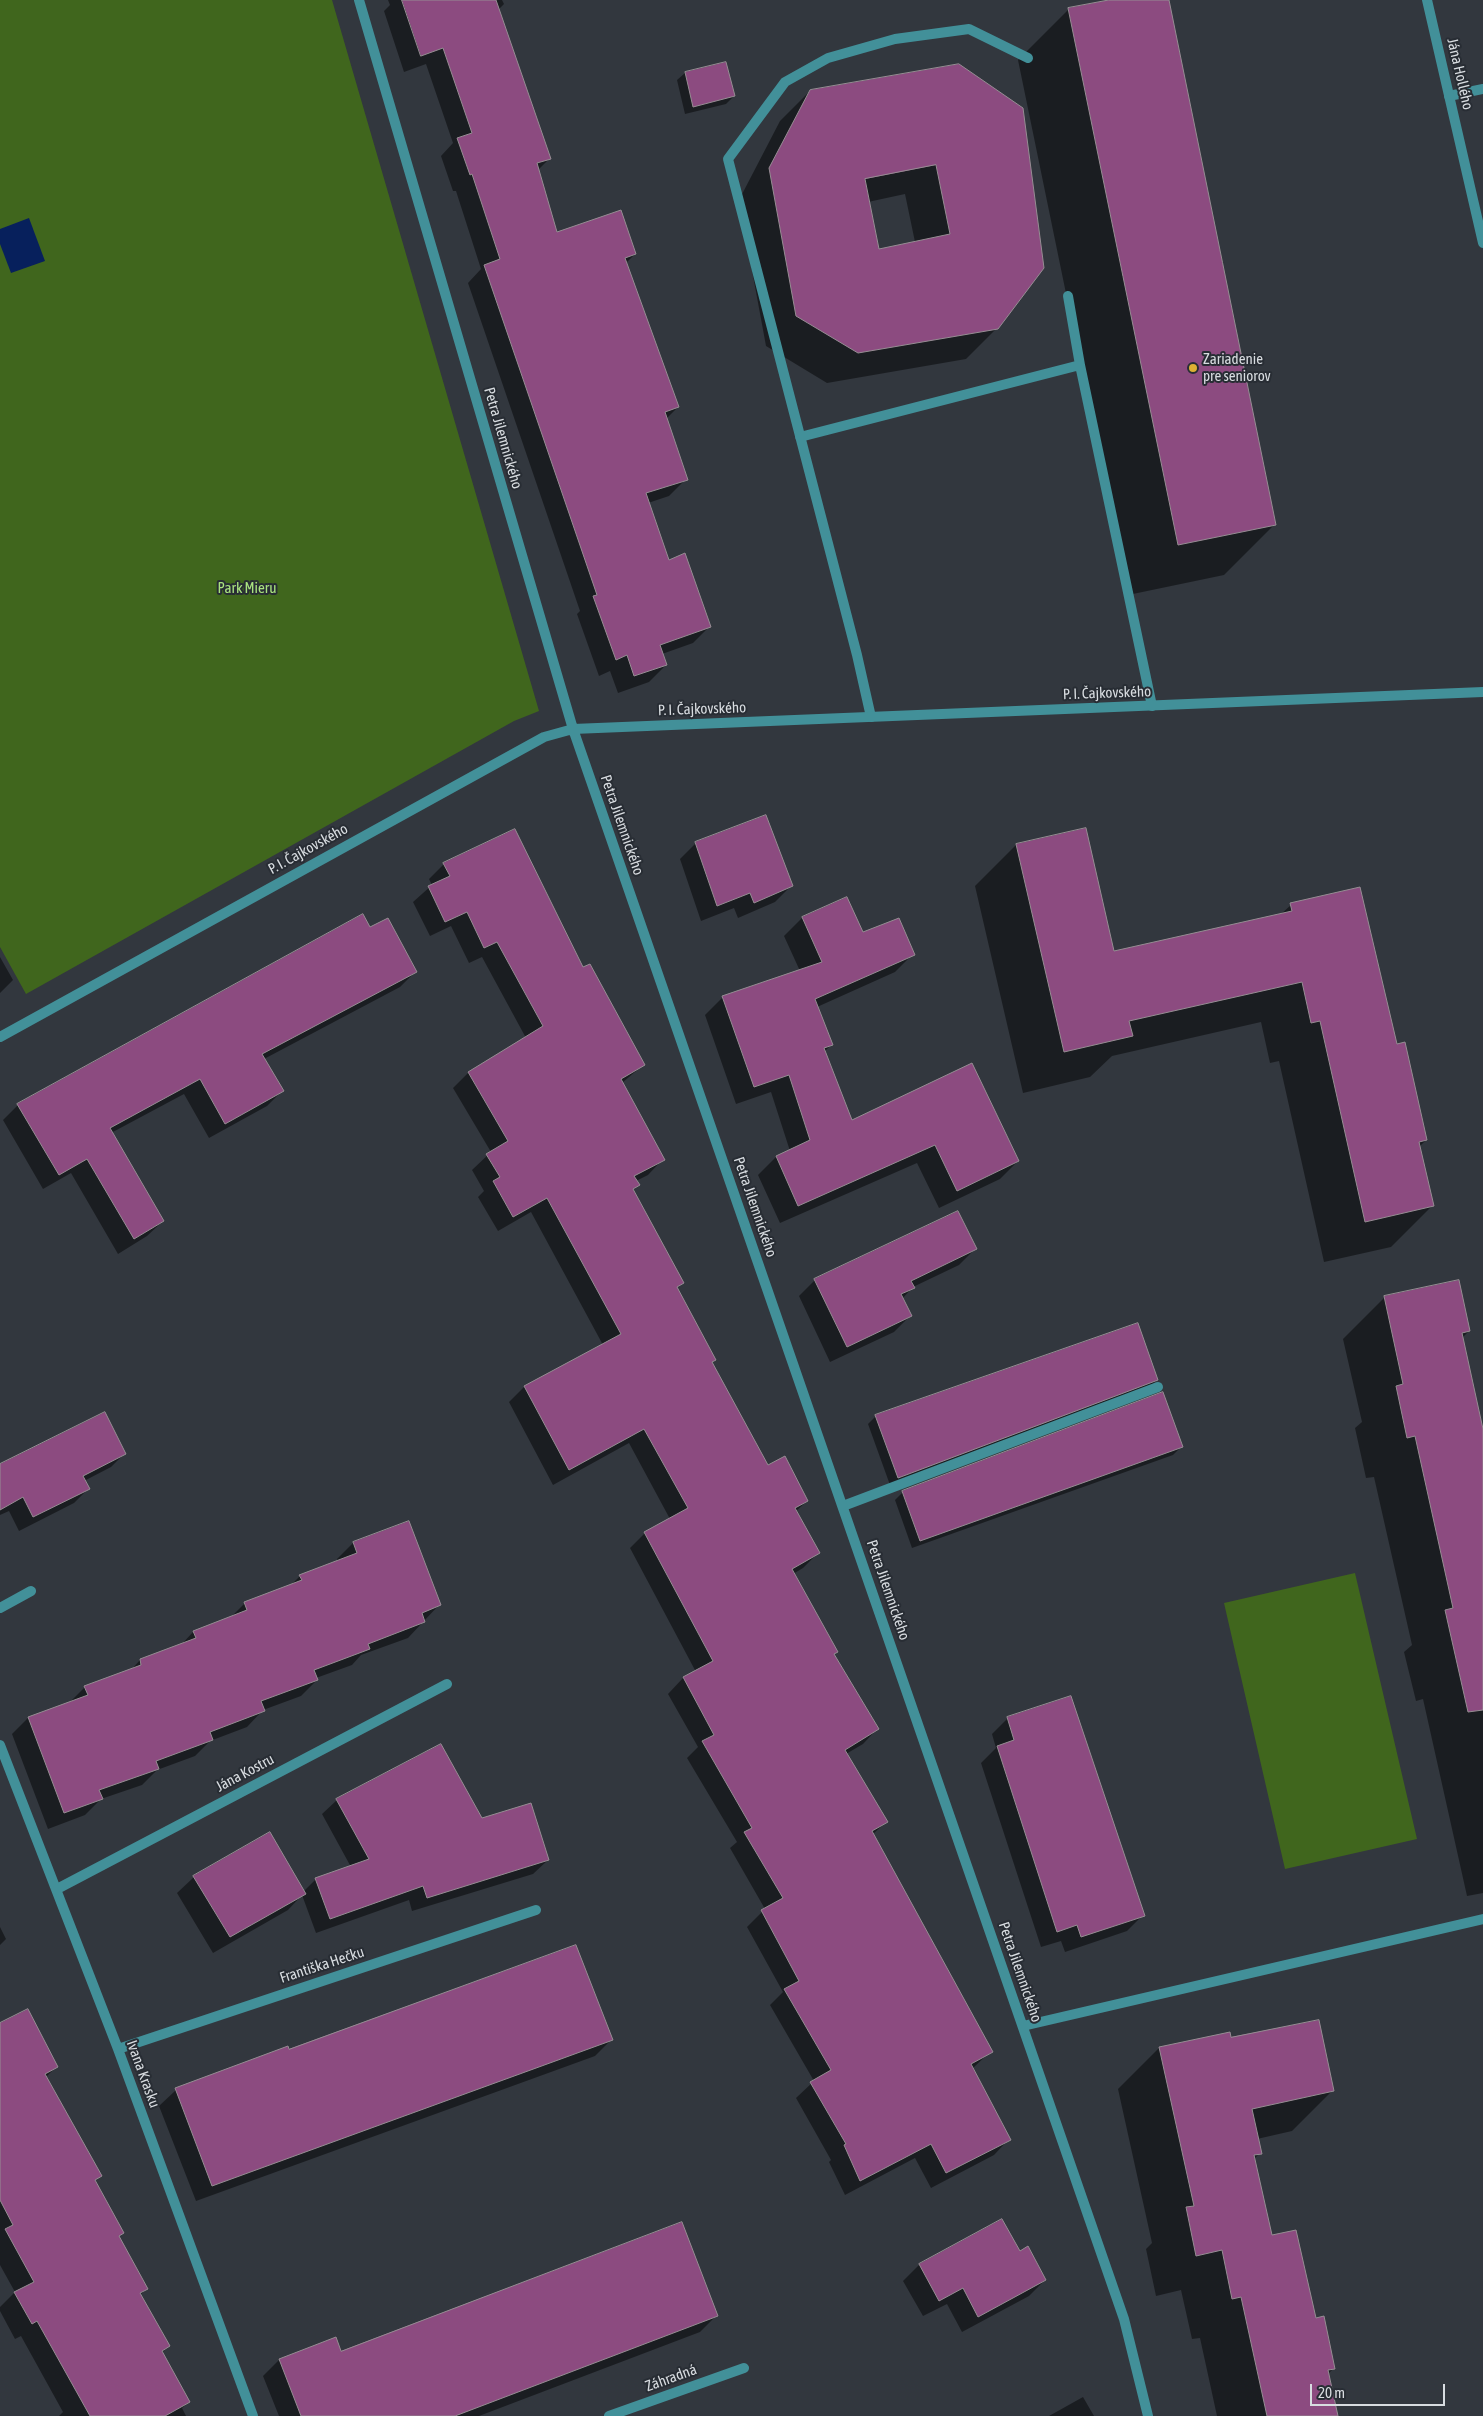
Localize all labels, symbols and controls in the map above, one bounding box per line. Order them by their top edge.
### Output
street label: Jána Hollého [1443,37,1477,111]
place label: Zariadenie pre seniorov [1203,350,1271,385]
marker: Zariadenie pre seniorov [1187,362,1199,374]
street label: Petra Jilemnického [480,385,526,491]
park label: Park Mieru [217,579,277,597]
street label: P. I. Čajkovského [1063,682,1151,704]
street label: P. I. Čajkovského [658,698,746,720]
street label: Petra Jilemnického [596,772,648,878]
street label: P. I. Čajkovského [265,820,351,878]
street label: Petra Jilemnického [729,1154,781,1260]
street label: Petra Jilemnického [862,1537,914,1643]
street label: Jána Kostru [213,1750,277,1796]
street label: Petra Jilemnického [994,1919,1046,2025]
street label: Františka Hečku [278,1943,366,1987]
street label: Ivana Krasku [122,2038,164,2110]
street label: Záhradná [643,2360,699,2396]
scale bar [1313,2374,1448,2406]
text: 20 m [1318,2384,1345,2401]

